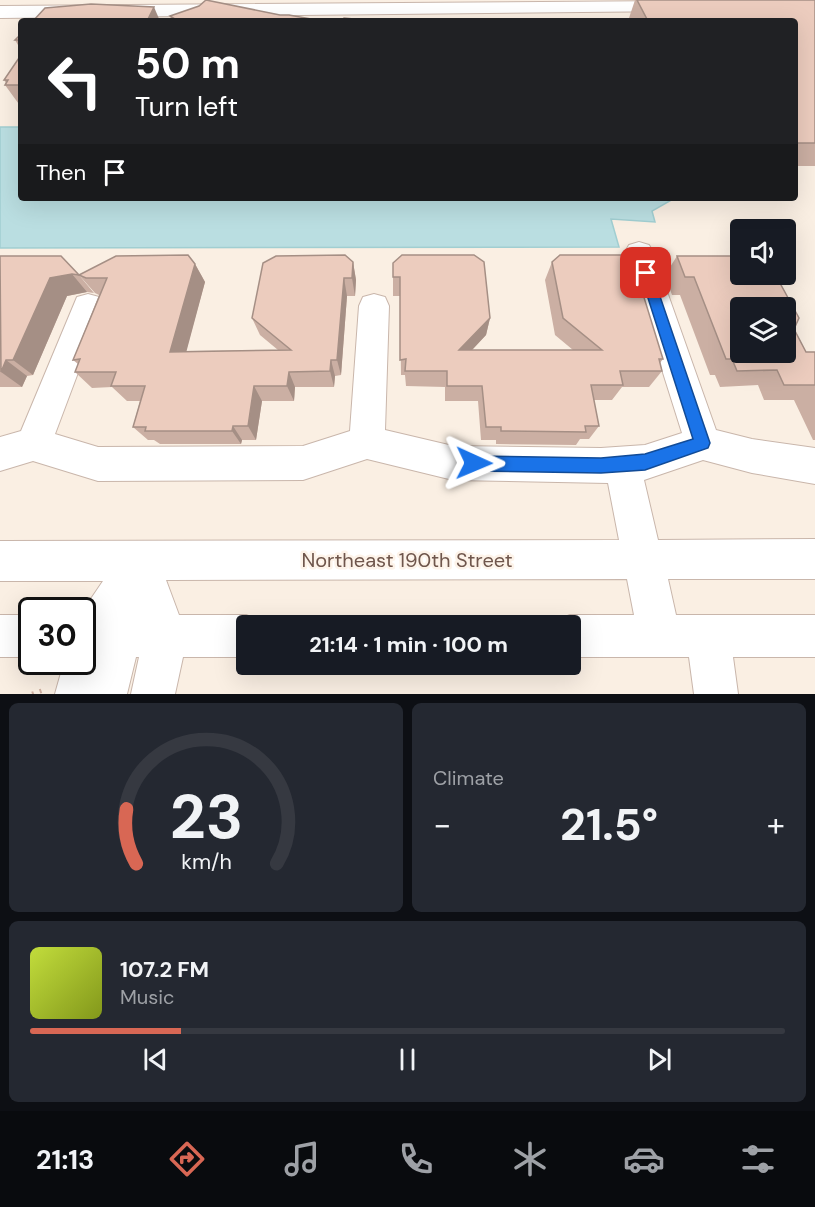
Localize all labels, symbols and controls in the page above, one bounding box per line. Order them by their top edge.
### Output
text: 50 m [135,36,240,91]
icon: left [36,42,114,120]
text: Turn left [135,89,238,124]
icon: arrive [98,156,131,189]
text: Then [36,158,86,187]
map controls [730,219,796,363]
button: sound [730,219,796,285]
pin [620,247,671,298]
icon: arrive [629,256,662,289]
button: layers [730,297,796,363]
position arrow [442,431,506,495]
street label: Northeast 190th Street [301,547,513,573]
speed limit sign: 30 [18,597,96,675]
text: 21:14 · 1 min · 100 m [309,630,508,659]
text: Climate [433,765,504,791]
text: 23 [169,776,243,857]
text: 21.5° [560,795,658,854]
text: − [433,803,451,846]
text: + [767,803,785,846]
text: km/h [181,849,231,877]
text: 107.2 FM [120,955,209,984]
text: Music [120,984,175,1010]
icon: previous [139,1043,172,1076]
icon: pause [391,1043,424,1076]
icon: next [643,1043,676,1076]
icon: directions [166,1138,208,1180]
icon: music [281,1138,323,1180]
icon: phone [395,1138,437,1180]
icon: climate [509,1138,551,1180]
icon: car [623,1138,665,1180]
icon: filters [737,1138,779,1180]
text: 21:13 [36,1142,94,1177]

